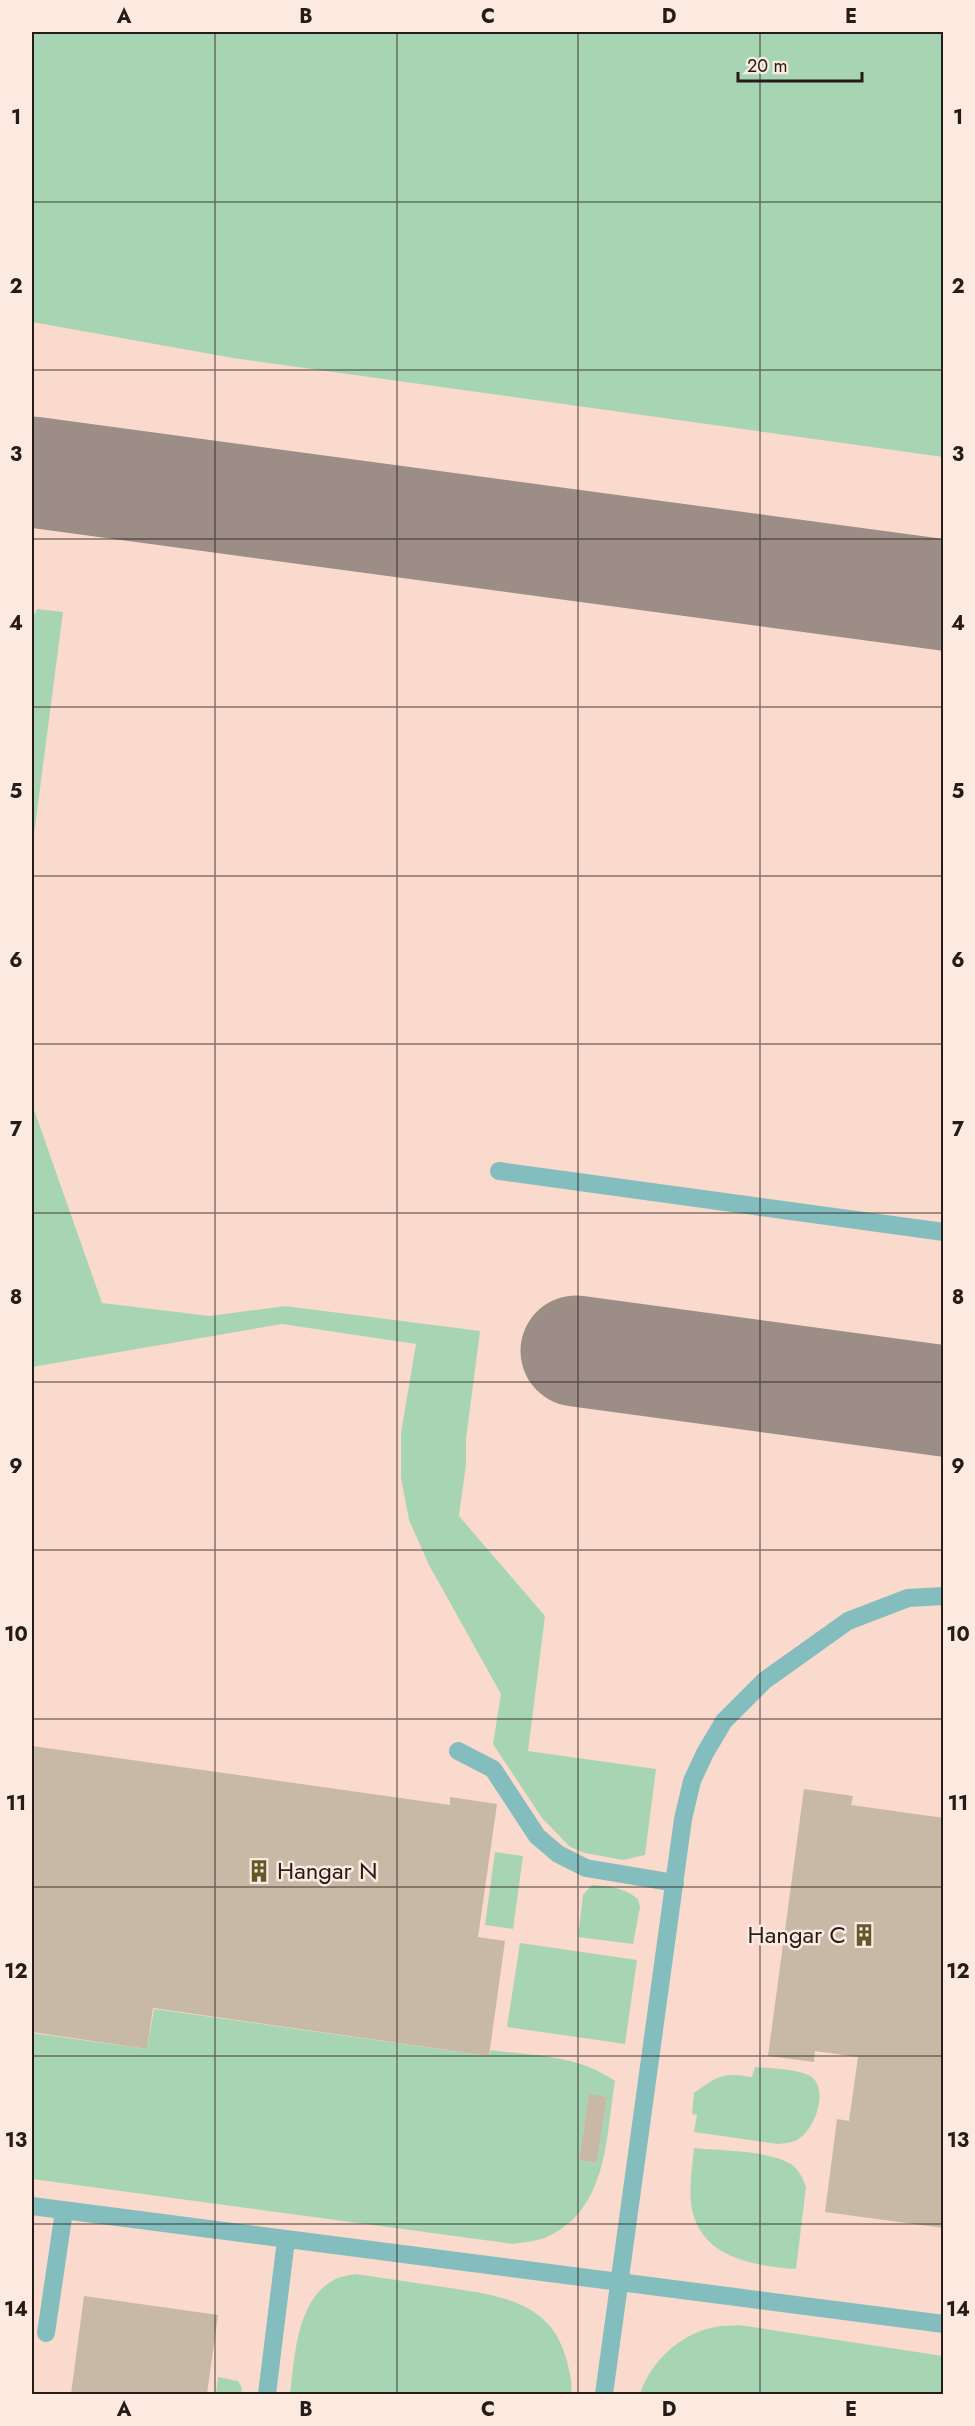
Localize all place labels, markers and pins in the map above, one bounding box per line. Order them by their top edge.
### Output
place label: Hangar N [277,1853,378,1888]
building icon: Hangar N [246,1858,272,1884]
place label: Hangar C [748,1917,846,1952]
building icon: Hangar C [851,1922,877,1948]

